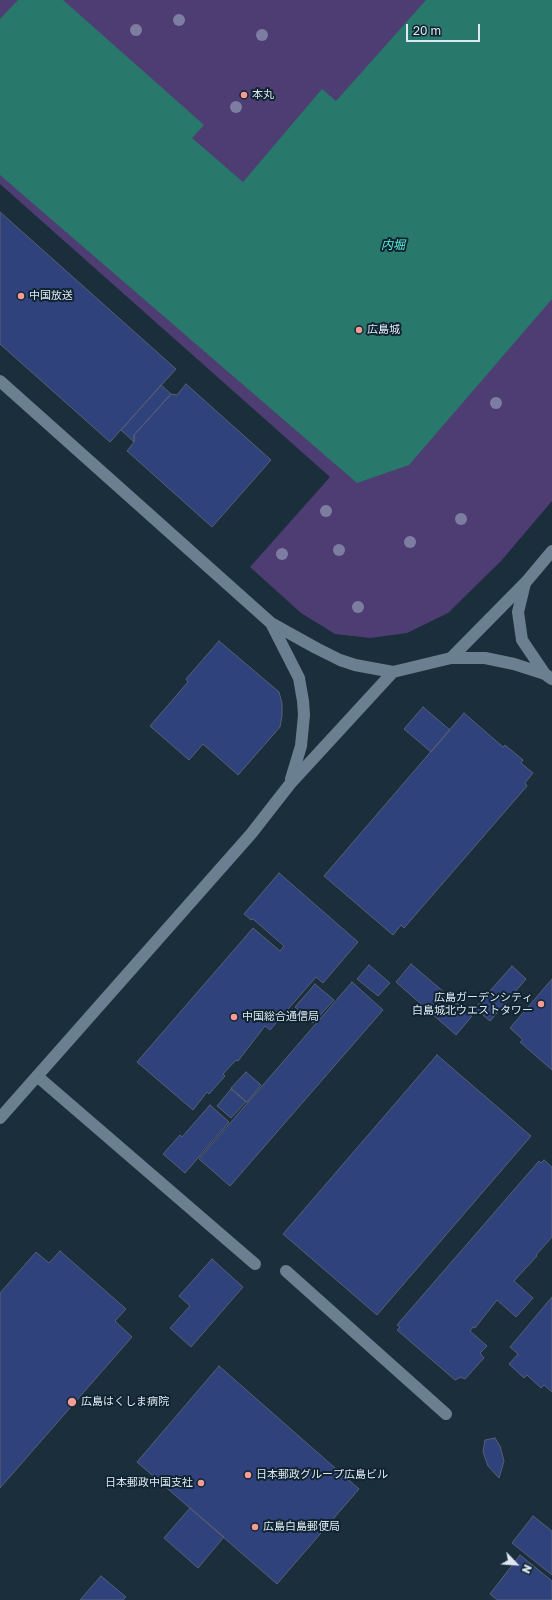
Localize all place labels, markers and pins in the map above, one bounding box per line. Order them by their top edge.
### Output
place label: 本丸 [252,88,274,102]
marker: 本丸 [239,90,249,100]
place label: 中国放送 [29,289,73,303]
marker: 中国放送 [16,291,26,301]
place label: 広島城 [367,323,400,337]
marker: 広島城 [354,325,364,335]
place label: 広島ガーデンシティ 白島城北ウエストタワー [412,991,533,1017]
marker: 広島ガーデンシティ 白島城北ウエストタワー [536,999,546,1009]
place label: 中国総合通信局 [242,1010,319,1024]
marker: 中国総合通信局 [229,1012,239,1022]
place label: 広島はくしま病院 [81,1395,169,1409]
marker: 広島はくしま病院 [66,1396,78,1408]
place label: 日本郵政グループ広島ビル [256,1468,388,1482]
marker: 日本郵政グループ広島ビル [243,1470,253,1480]
place label: 日本郵政中国支社 [105,1476,193,1490]
marker: 日本郵政中国支社 [196,1478,206,1488]
place label: 広島白島郵便局 [263,1520,340,1534]
marker: 広島白島郵便局 [250,1522,260,1532]

